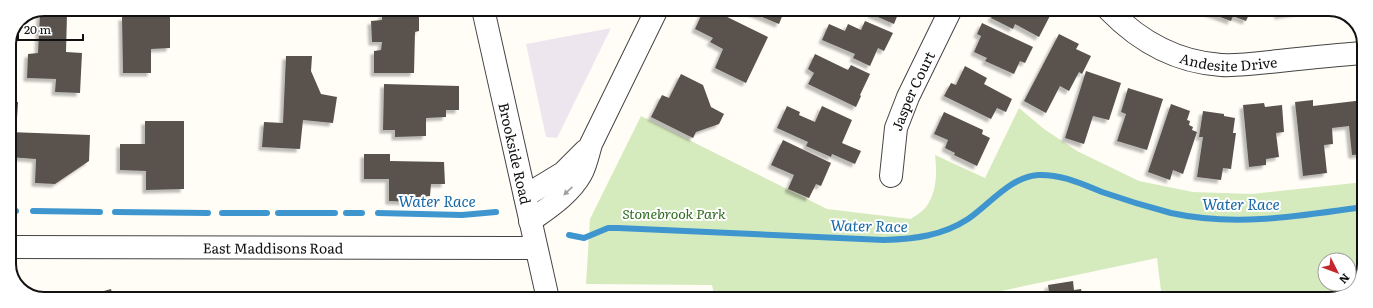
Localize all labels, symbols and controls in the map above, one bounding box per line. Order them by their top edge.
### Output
scale bar [18,16,83,42]
text: 20 m [24,20,51,38]
street label: Jasper Court [886,47,939,133]
street label: Andesite Drive [1177,47,1278,75]
street label: Brookside Road [494,100,537,207]
one-way arrow [563,186,573,195]
water label: Water Race [398,189,476,212]
water label: Water Race [1202,192,1280,215]
park label: Stonebrook Park [622,203,726,223]
water label: Water Race [830,213,908,237]
street label: East Maddisons Road [203,237,344,258]
north arrow [1317,252,1357,292]
text: N [1336,271,1354,288]

